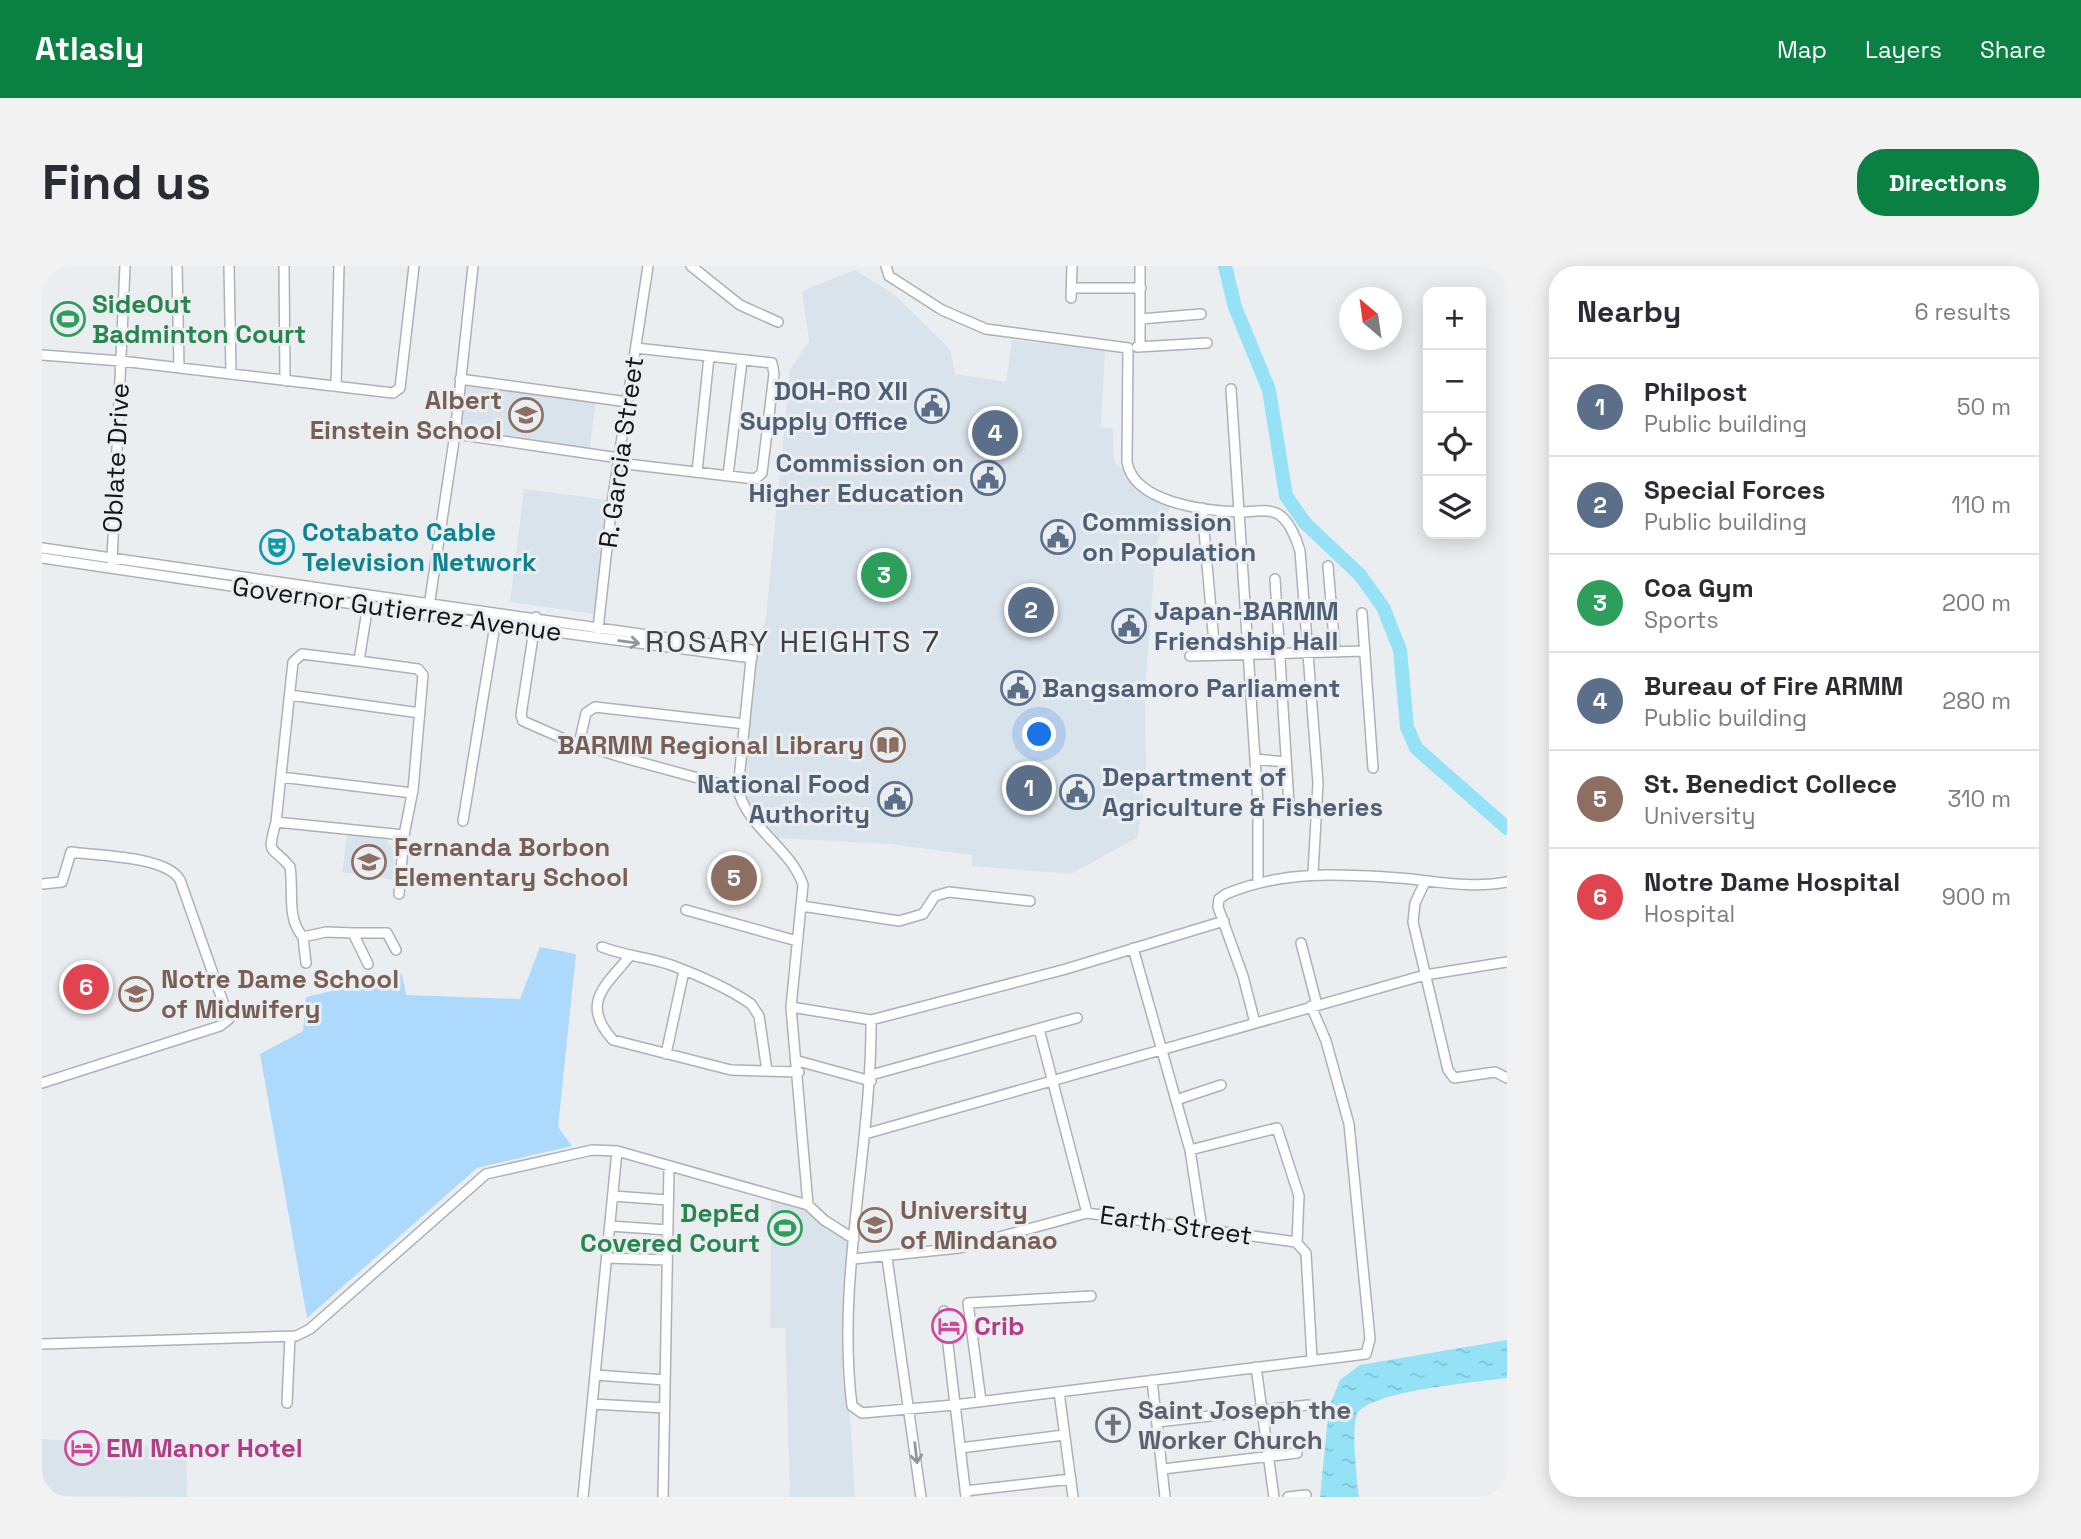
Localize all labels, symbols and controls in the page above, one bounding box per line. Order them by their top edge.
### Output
text: Atlasly [35,28,144,70]
text: Map [1777,34,1827,65]
text: Layers [1865,34,1942,65]
text: Share [1980,34,2046,65]
button: Directions [1857,149,2039,216]
text: Find us [42,151,211,213]
place label: SideOut Badminton Court [92,287,306,351]
north arrow [1339,287,1402,350]
map controls [1423,287,1486,539]
button: + [1423,287,1486,350]
text: Nearby [1577,292,1681,331]
text: 6 results [1915,297,2011,327]
sports icon: SideOut Badminton Court [49,300,87,338]
button: − [1423,350,1486,413]
street label: R. Garcia Street [591,354,651,550]
place label: DOH-RO XII Supply Office [740,374,908,438]
text: Philpost [1644,375,1747,409]
street label: Oblate Drive [95,382,137,534]
place label: Albert Einstein School [310,383,502,447]
public building icon: DOH-RO XII Supply Office [913,387,951,425]
text: 1 [1595,392,1605,422]
text: 50 m [1957,392,2011,422]
school or university icon: Albert Einstein School [507,396,545,434]
pin: 4 [972,407,1018,459]
text: Public building [1644,409,1807,439]
button: locate [1423,413,1486,476]
place label: Commission on Higher Education [748,446,964,510]
public building icon: Commission on Higher Education [969,459,1007,497]
text: Special Forces [1644,473,1825,507]
button: layers [1423,476,1486,539]
text: 2 [1593,490,1607,520]
text: 110 m [1951,490,2011,520]
place label: Commission on Population [1082,505,1256,569]
text: Public building [1644,507,1807,537]
place label: Cotabato Cable Television Network [302,515,537,579]
public building icon: Commission on Population [1039,518,1077,556]
theatre icon: Cotabato Cable Television Network [258,528,296,566]
pin: 3 [861,549,907,601]
street label: Governor Gutierrez Avenue [230,569,564,649]
text: Coa Gym [1644,571,1754,605]
pin: 2 [1008,584,1054,636]
text: 3 [1593,588,1607,618]
text: 200 m [1942,588,2011,618]
place label: Japan-BARMM Friendship Hall [1154,594,1339,658]
text: Sports [1644,605,1719,635]
public building icon: Japan-BARMM Friendship Hall [1110,607,1148,645]
district label: ROSARY HEIGHTS 7 [645,622,941,661]
one-way arrow [617,636,640,649]
public building icon: Bangsamoro Parliament [999,669,1037,707]
text: Bureau of Fire ARMM [1644,669,1904,703]
place label: Bangsamoro Parliament [1042,671,1340,705]
text: 4 [1593,686,1607,716]
text: 280 m [1942,686,2011,716]
text: Public building [1644,703,1807,733]
your location [1022,717,1056,751]
library icon: BARMM Regional Library [869,726,907,764]
place label: BARMM Regional Library [557,728,864,762]
place label: Department of Agriculture & Fisheries [1102,760,1383,824]
pin: 1 [1006,762,1052,814]
place label: National Food Authority [697,767,870,831]
text: St. Benedict Collece [1644,767,1897,801]
public building icon: Department of Agriculture & Fisheries [1058,773,1096,811]
public building icon: National Food Authority [876,780,914,818]
text: 5 [1593,784,1607,814]
text: 310 m [1947,784,2011,814]
text: University [1644,801,1755,831]
place label: Fernanda Borbon Elementary School [394,830,629,894]
school or university icon: Fernanda Borbon Elementary School [350,843,388,881]
pin: 5 [711,852,757,904]
text: Notre Dame Hospital [1644,865,1900,899]
text: 6 [1593,882,1607,912]
text: 900 m [1942,882,2011,912]
text: Hospital [1644,899,1735,929]
pin: 6 [63,961,109,1013]
place label: Notre Dame School of Midwifery [161,962,399,1026]
school or university icon: Notre Dame School of Midwifery [117,975,155,1013]
place label: University of Mindanao [900,1193,1058,1257]
place label: DepEd Covered Court [580,1196,760,1260]
street label: Earth Street [1098,1197,1254,1253]
school or university icon: University of Mindanao [856,1206,894,1244]
sports icon: DepEd Covered Court [766,1209,804,1247]
hotel icon: Crib [930,1307,968,1345]
place label: Crib [974,1309,1025,1343]
place label: Saint Joseph the Worker Church [1138,1393,1351,1457]
church icon: Saint Joseph the Worker Church [1094,1406,1132,1444]
hotel icon: EM Manor Hotel [63,1429,101,1467]
place label: EM Manor Hotel [106,1431,303,1465]
one-way arrow [909,1442,922,1464]

